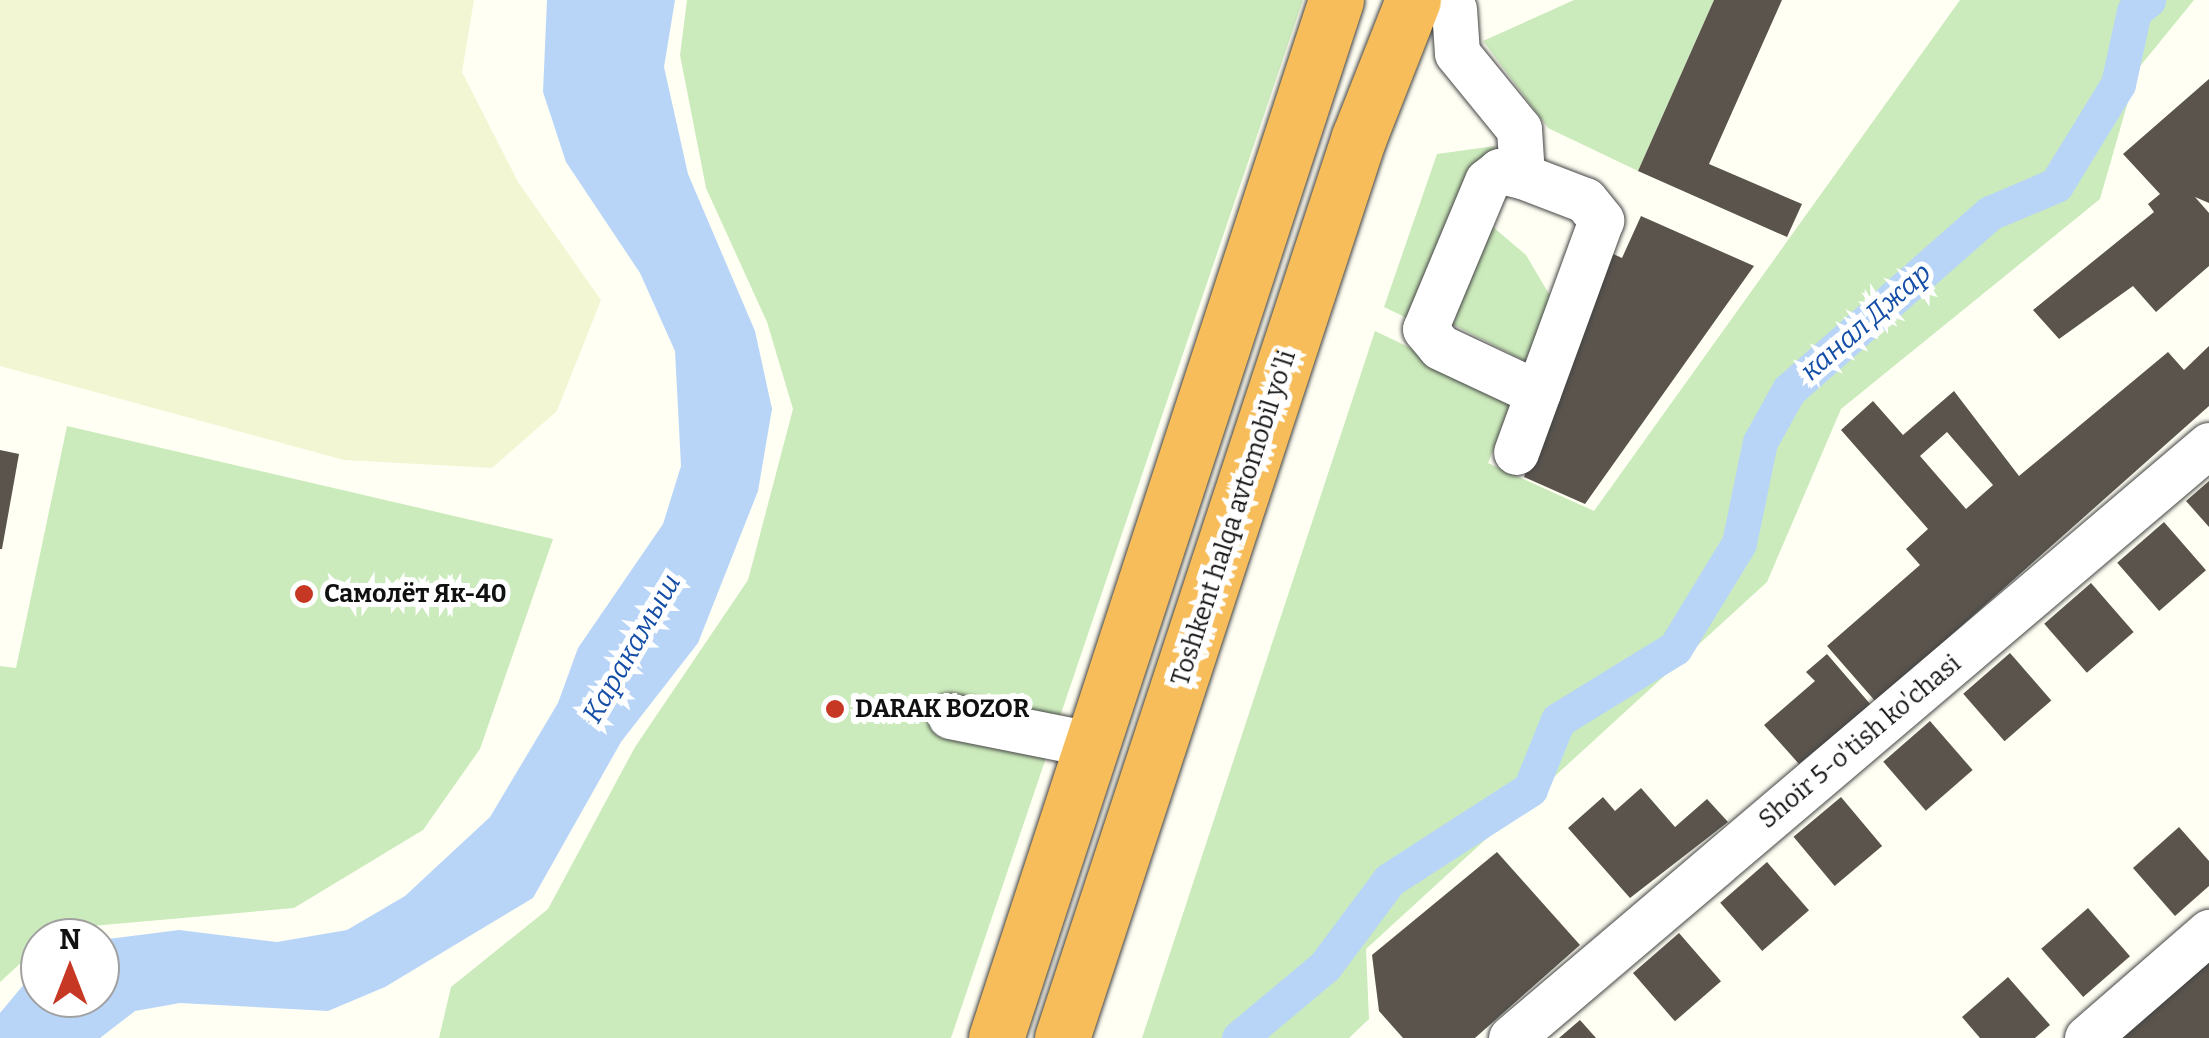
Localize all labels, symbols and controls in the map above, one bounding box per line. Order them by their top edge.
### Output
water label: канал Джар [1794,256,1938,388]
street label: Toshkent halqa avtomobil yo'li [1166,347,1302,689]
water label: Каракамыш [576,567,688,729]
place label: Самолёт Як-40 [324,579,507,609]
marker: Самолёт Як-40 [293,583,315,605]
street label: Shoir 5-o'tish ko'chasi [1753,649,1967,835]
place label: DARAK BOZOR [855,694,1029,724]
marker: DARAK BOZOR [824,698,846,720]
north arrow [20,918,120,1018]
text: N [59,923,81,956]

